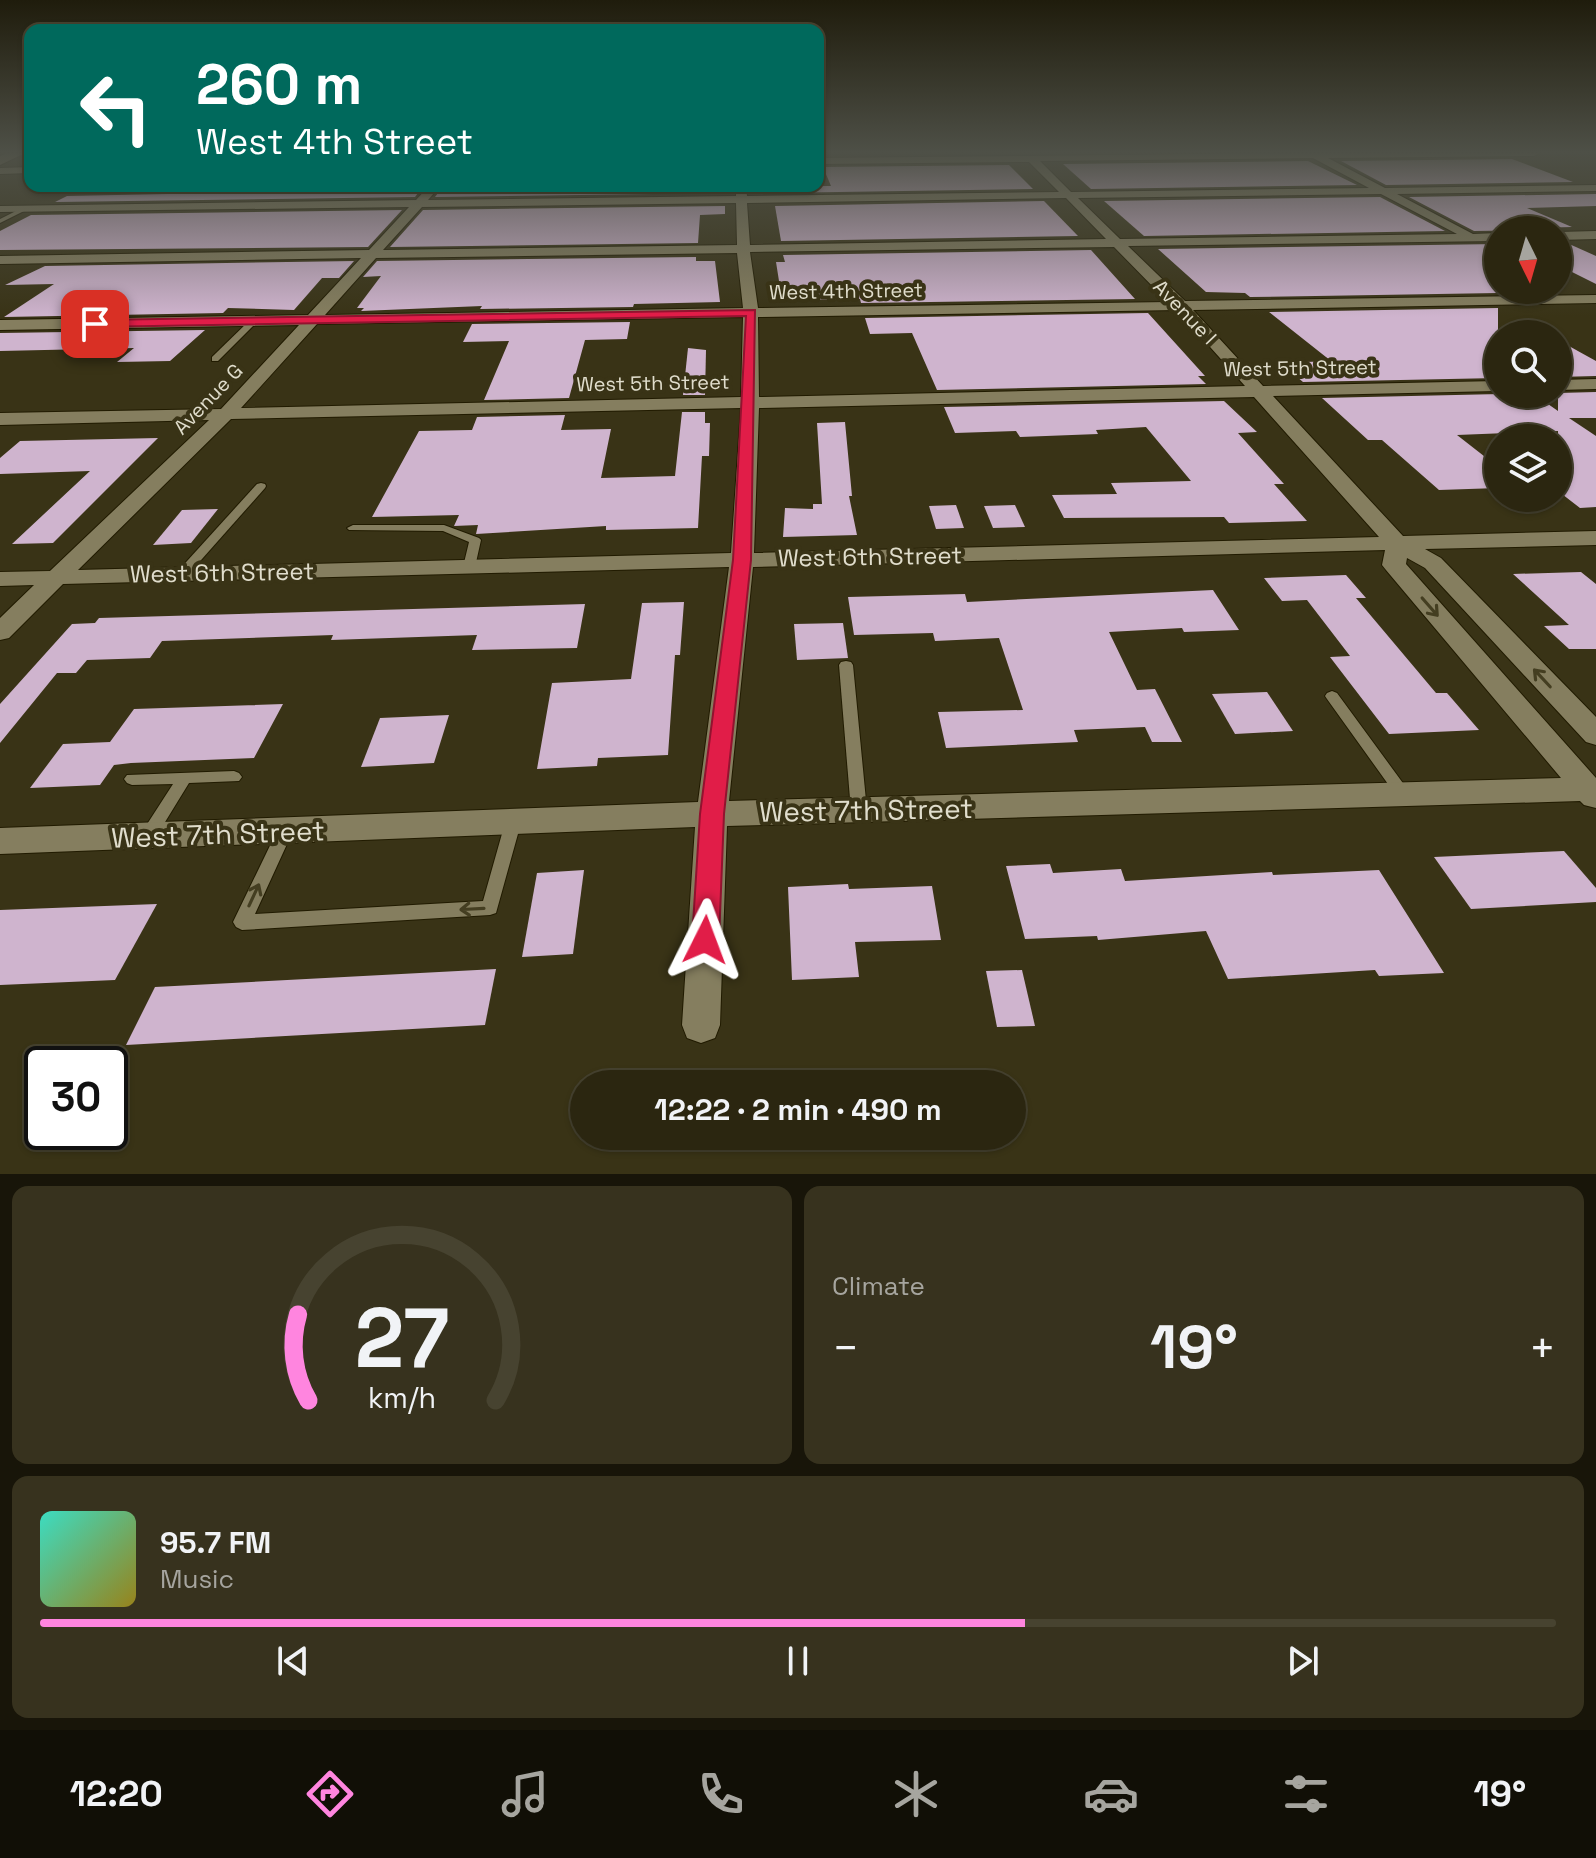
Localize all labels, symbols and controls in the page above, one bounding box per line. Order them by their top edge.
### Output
text: 260 m [196,49,362,120]
icon: left [64,56,168,160]
text: West 4th Street [196,119,473,165]
north arrow [1484,216,1572,304]
map controls [1484,216,1572,512]
street label: Avenue I [1148,274,1222,350]
street label: West 4th Street [769,277,923,305]
pin [61,290,129,358]
icon: arrive [73,302,117,346]
button: search [1484,320,1572,408]
street label: West 5th Street [1223,354,1377,382]
street label: Avenue G [168,358,248,440]
street label: West 5th Street [576,369,730,397]
button: layers [1484,424,1572,512]
street label: West 6th Street [778,539,962,574]
street label: West 6th Street [130,555,314,590]
one-way arrow [1421,597,1439,617]
one-way arrow [1533,668,1552,688]
street label: West 7th Street [759,790,973,830]
street label: West 7th Street [111,812,325,856]
one-way arrow [247,884,262,908]
position arrow [663,898,747,982]
one-way arrow [459,902,486,917]
speed limit sign: 30 [24,1046,128,1150]
text: 12:22 · 2 min · 490 m [654,1090,942,1129]
text: Climate [832,1269,925,1303]
text: 27 [355,1285,449,1391]
text: 19° [1150,1309,1238,1386]
text: − [832,1320,859,1376]
text: + [1529,1320,1556,1376]
text: km/h [368,1380,436,1416]
text: 95.7 FM [160,1523,271,1562]
text: Music [160,1562,234,1596]
icon: previous [271,1639,315,1683]
icon: pause [776,1639,820,1683]
icon: next [1281,1639,1325,1683]
icon: directions [302,1766,358,1822]
icon: music [497,1766,553,1822]
icon: phone [693,1766,749,1822]
icon: climate [888,1766,944,1822]
icon: car [1083,1766,1139,1822]
icon: filters [1278,1766,1334,1822]
text: 12:20 [70,1771,163,1817]
text: 19° [1474,1771,1526,1817]

